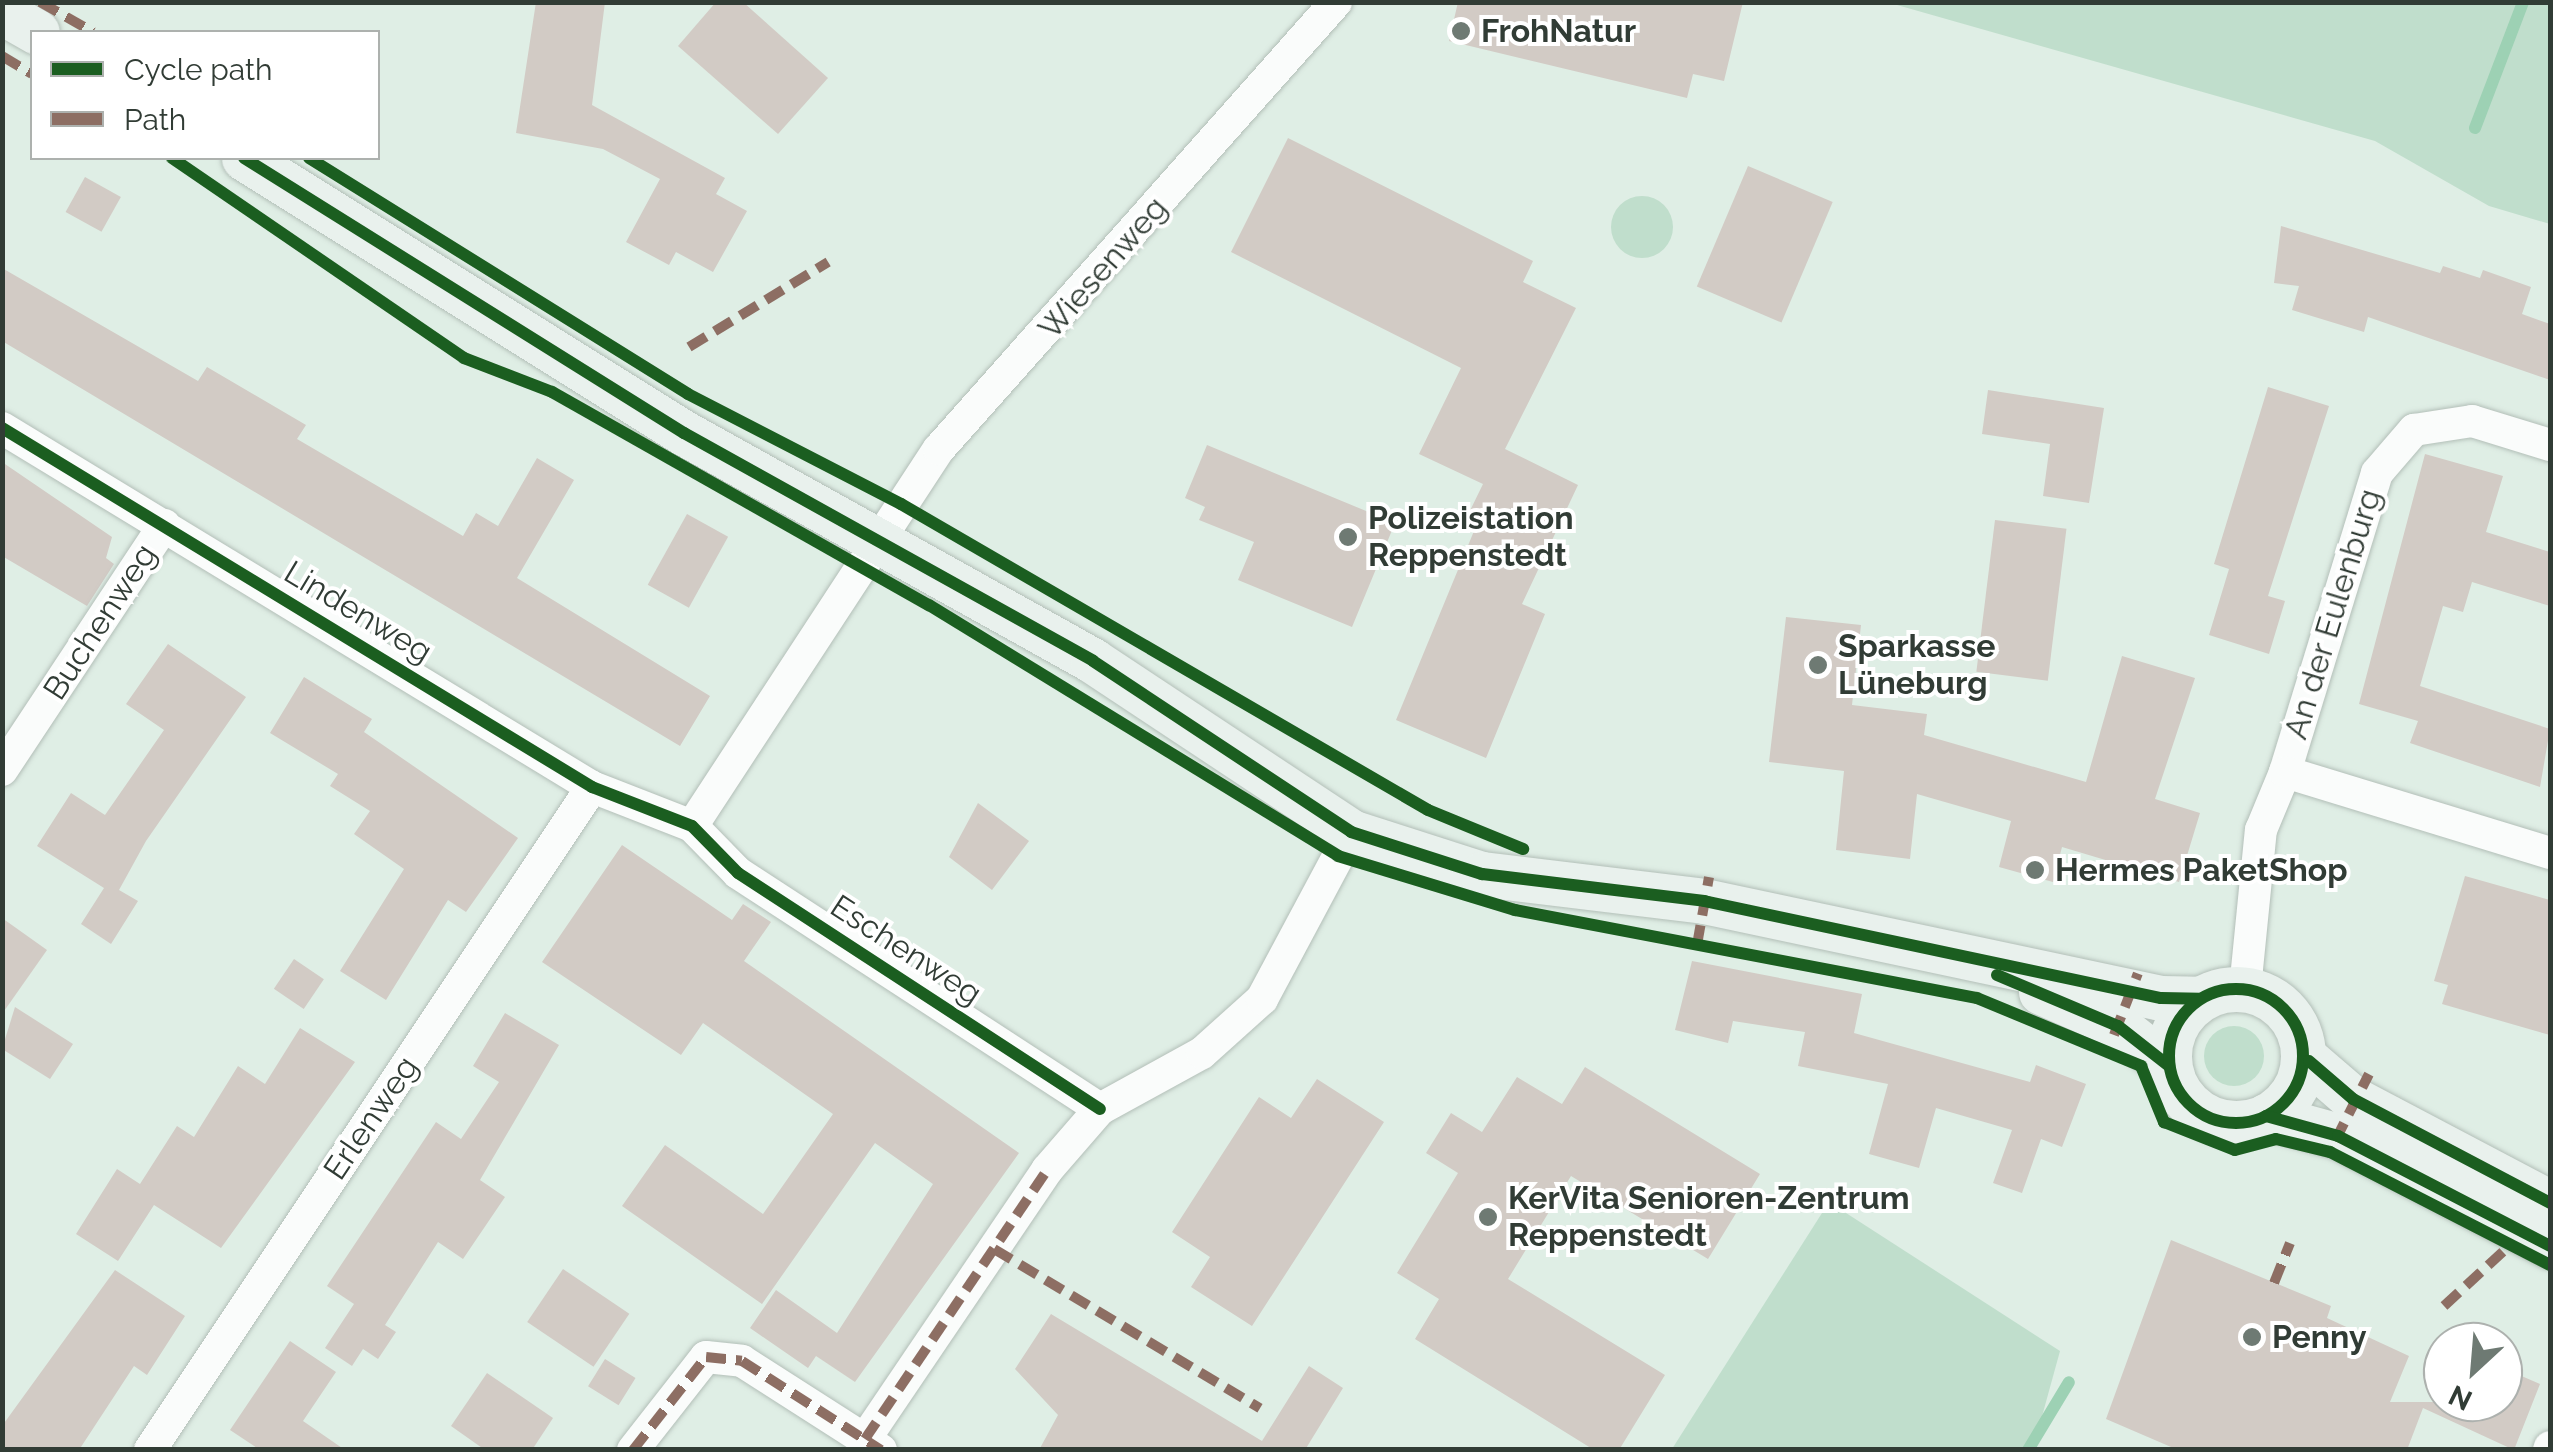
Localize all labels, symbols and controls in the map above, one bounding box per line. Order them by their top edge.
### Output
place label: FrohNatur [1481,12,1636,50]
marker: FrohNatur [1450,20,1472,42]
legend [30,30,380,160]
text: Cycle path [124,52,272,87]
text: Path [124,102,186,137]
street label: Wiesenweg [1031,189,1175,347]
street label: An der Eulenburg [2277,484,2389,744]
place label: Polizeistation Reppenstedt [1368,500,1573,575]
marker: Polizeistation Reppenstedt [1337,526,1359,548]
street label: Buchenweg [36,537,164,707]
street label: Lindenweg [277,553,439,671]
place label: Sparkasse Lüneburg [1838,628,1995,703]
marker: Sparkasse Lüneburg [1807,654,1829,676]
place label: Hermes PaketShop [2055,851,2347,889]
marker: Hermes PaketShop [2024,859,2046,881]
street label: Eschenweg [823,887,989,1013]
street label: Erlenweg [316,1049,426,1187]
place label: KerVita Senioren-Zentrum Reppenstedt [1508,1180,1910,1255]
marker: KerVita Senioren-Zentrum Reppenstedt [1477,1206,1499,1228]
place label: Penny [2272,1318,2367,1356]
north arrow [2423,1322,2523,1422]
marker: Penny [2241,1326,2263,1348]
text: N [2444,1378,2477,1417]

